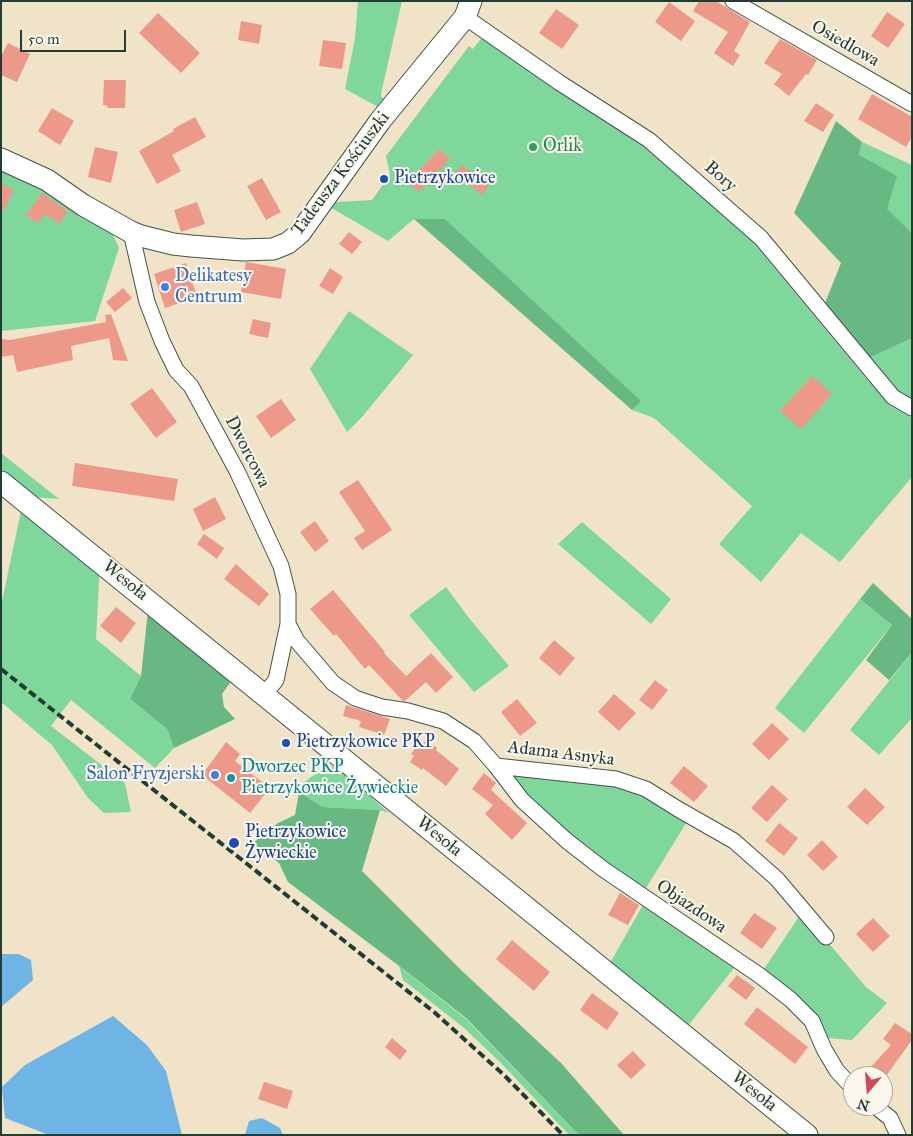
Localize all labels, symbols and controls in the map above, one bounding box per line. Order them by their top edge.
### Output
street label: Osiedlowa [807,16,883,72]
scale bar [22,20,129,52]
text: 50 m [28,30,60,48]
street label: Tadeusza Kościuszki [287,108,395,240]
place label: Orlik [543,136,582,158]
marker: Orlik [527,141,539,153]
street label: Bory [699,157,741,197]
place label: Pietrzykowice [394,168,495,190]
marker: Pietrzykowice [378,173,390,185]
place label: Delikatesy Centrum [175,266,251,308]
marker: Delikatesy Centrum [159,281,171,293]
street label: Dworcowa [220,412,274,492]
street label: Wesoła [98,556,152,606]
place label: Pietrzykowice PKP [296,732,435,754]
marker: Pietrzykowice PKP [280,737,292,749]
street label: Adama Asnyka [506,737,616,771]
place label: Dworzec PKP Pietrzykowice Żywieckie [241,757,418,800]
place label: Salon Fryzjerski [86,764,205,786]
marker: Salon Fryzjerski [209,769,221,781]
marker: Dworzec PKP Pietrzykowice Żywieckie [225,772,237,784]
street label: Wesoła [412,812,466,862]
place label: Pietrzykowice Żywieckie [245,822,346,864]
marker: Pietrzykowice Żywieckie [227,836,241,850]
street label: Objazdowa [652,876,730,938]
north arrow [843,1066,893,1116]
street label: Wesoła [727,1067,781,1117]
text: N [855,1095,872,1115]

